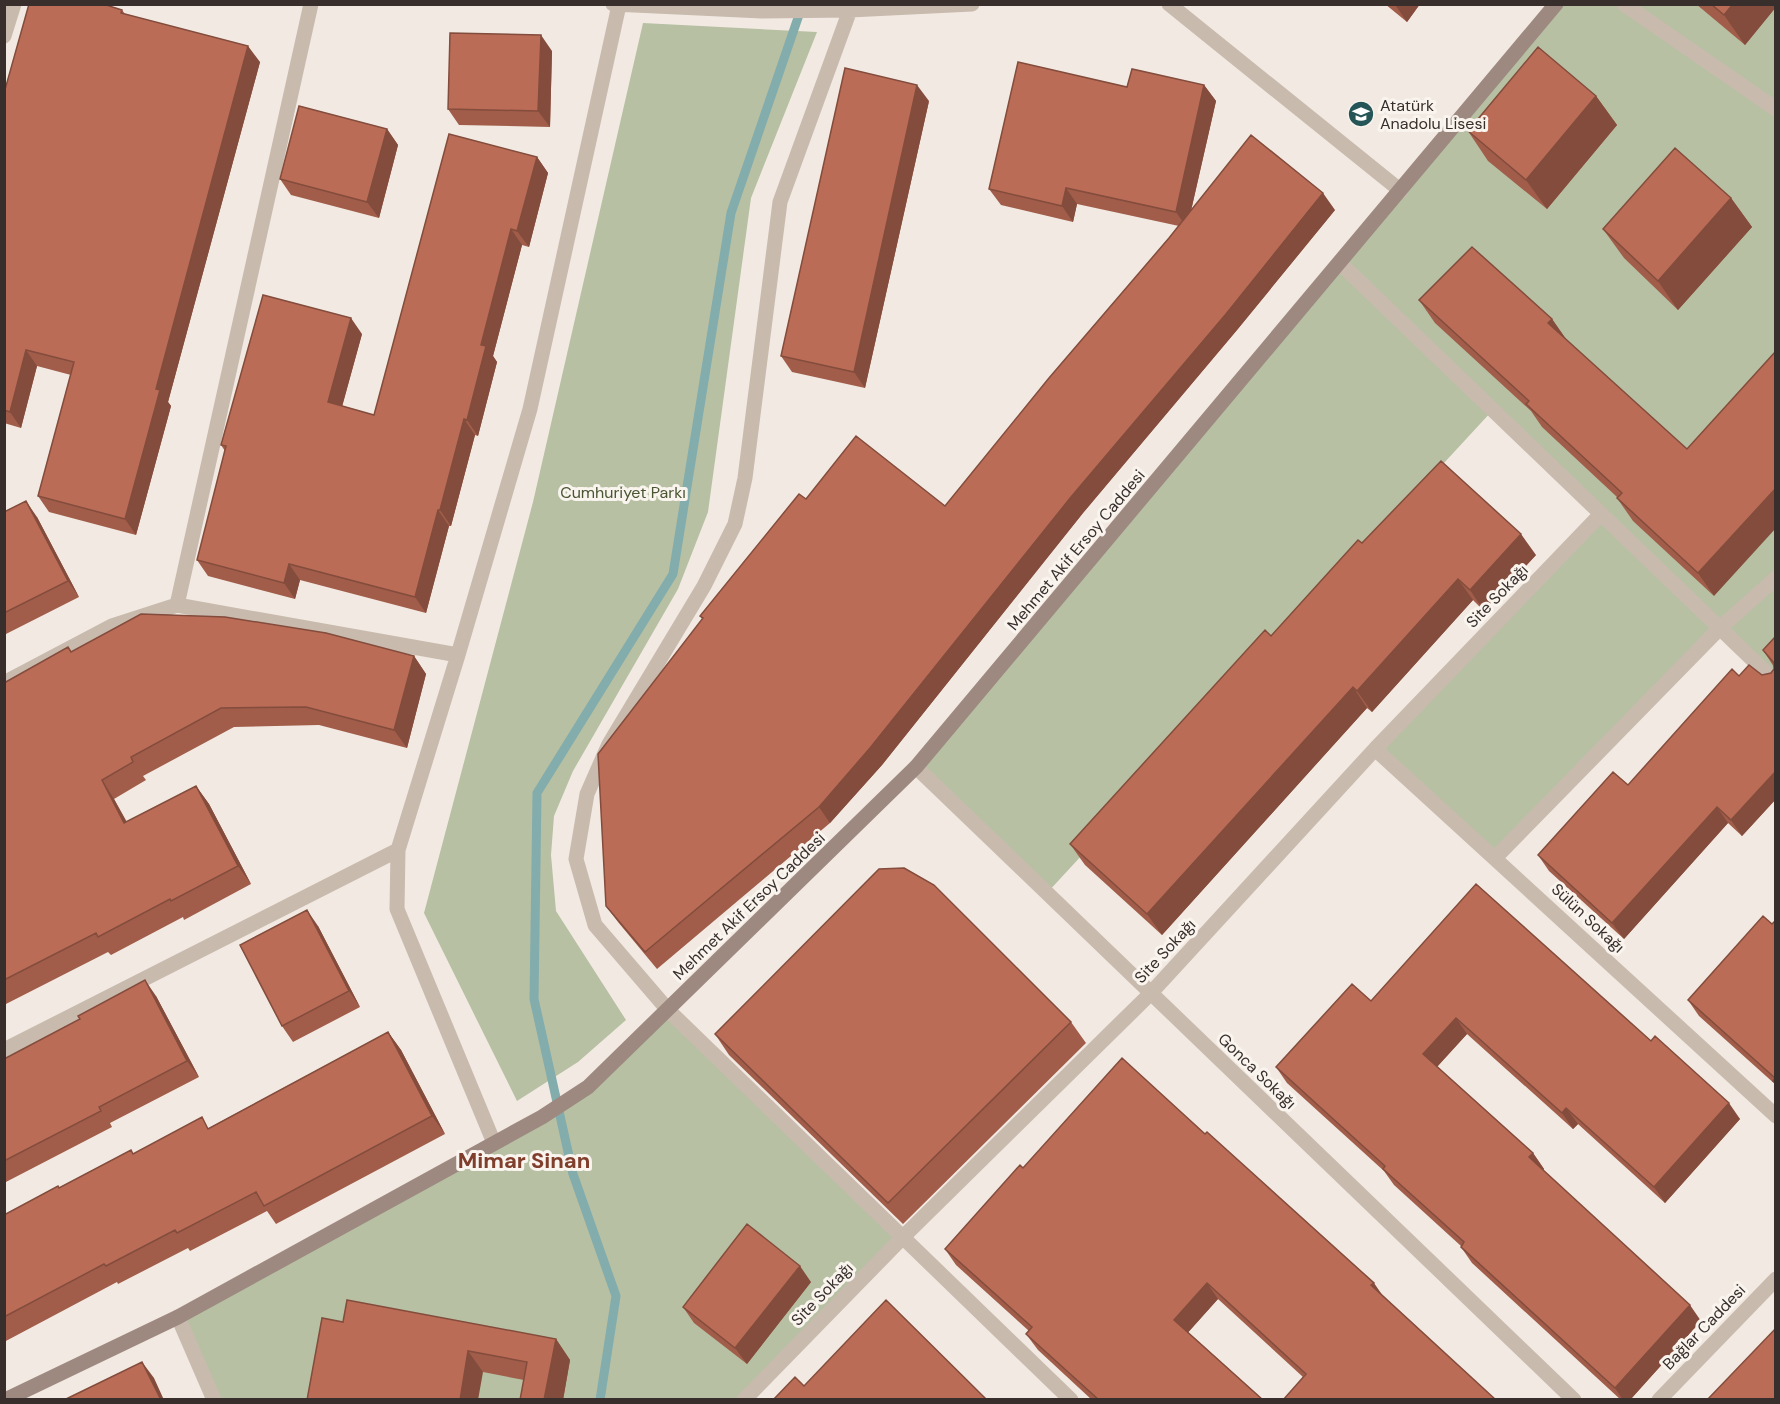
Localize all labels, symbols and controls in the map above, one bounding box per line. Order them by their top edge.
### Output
place label: Atatürk Anadolu Lisesi [1380,95,1486,134]
school or university icon: Atatürk Anadolu Lisesi [1346,99,1376,129]
street label: Mehmet Akif Ersoy Caddesi [1002,465,1150,635]
park label: Cumhuriyet Parkı [560,482,686,503]
street label: Site Sokağı [1461,560,1533,632]
street label: Mehmet Akif Ersoy Caddesi [668,828,830,984]
street label: Sülün Sokağı [1547,879,1629,957]
street label: Site Sokağı [1130,914,1200,988]
street label: Gonca Sokağı [1213,1028,1301,1114]
district label: Mimar Sinan [458,1146,590,1175]
street label: Site Sokağı [786,1258,858,1330]
street label: Bağlar Caddesi [1658,1280,1750,1374]

